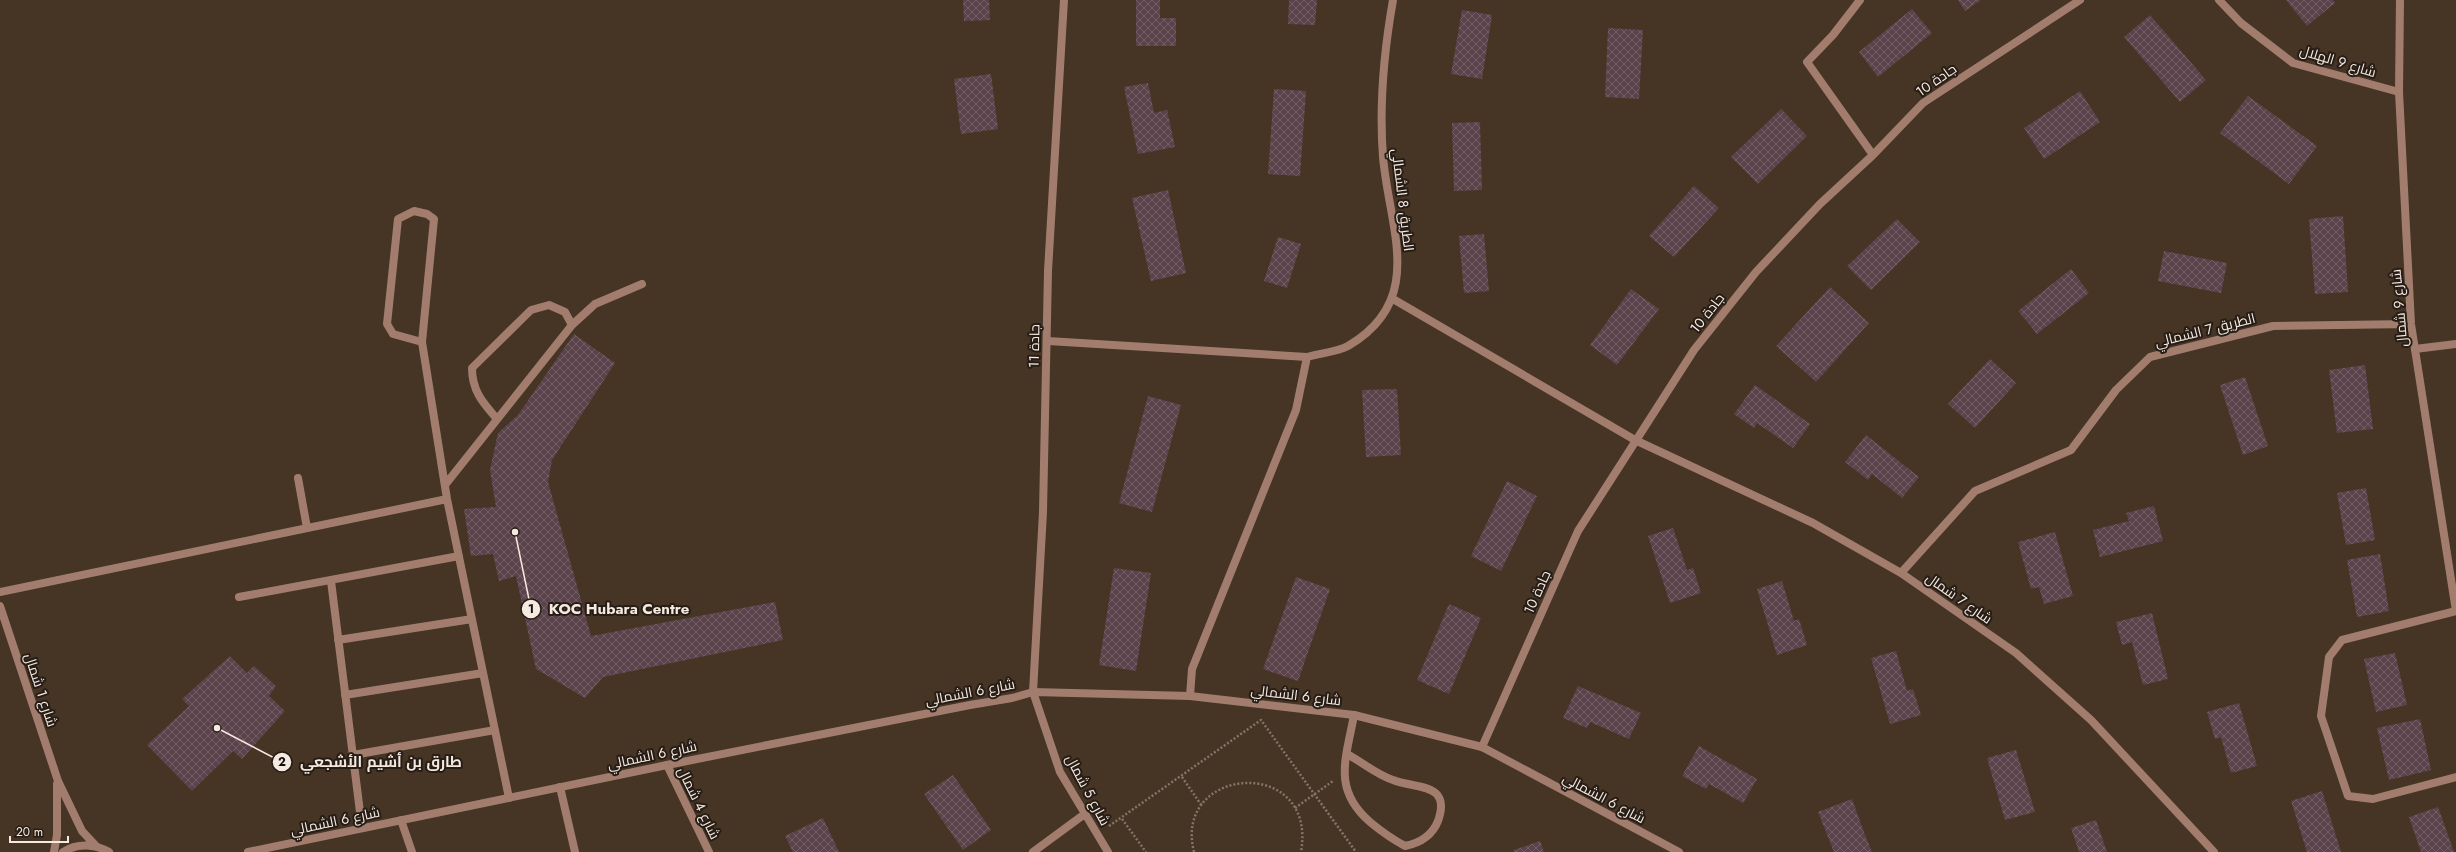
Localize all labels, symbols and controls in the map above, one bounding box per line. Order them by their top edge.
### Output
street label: شارع 9 الهلال [2297,40,2379,82]
street label: جادة 10 [1912,59,1960,101]
street label: الطريق 8 الشمالي [1385,148,1419,253]
street label: شارع 9 شمال [2386,268,2412,348]
street label: جادة 10 [1685,289,1729,337]
street label: الطريق 7 الشمالي [2153,308,2258,354]
street label: جادة 11 [1024,324,1044,368]
street label: جادة 10 [1519,567,1555,617]
street label: شارع 7 شمال [1922,568,1996,628]
callout: KOC Hubara Centre [521,596,698,623]
text: KOC Hubara Centre [549,598,690,620]
text: 1 [528,600,534,618]
street label: شارع 1 شمال [20,651,62,729]
street label: شارع 6 الشمالي [923,673,1017,712]
street label: شارع 6 الشمالي [1249,680,1342,712]
street label: شارع 6 الشمالي [605,736,699,776]
callout: طارق بن أشيم الأشجعي [272,748,470,775]
text: طارق بن أشيم الأشجعي [300,751,462,774]
street label: شارع 5 شمال [1061,751,1115,829]
text: 2 [278,753,286,771]
street label: شارع 4 شمال [673,763,725,843]
street label: شارع 6 الشمالي [1558,768,1649,830]
street label: شارع 6 الشمالي [288,802,382,842]
scale bar [10,818,68,844]
text: 20 m [16,823,43,841]

